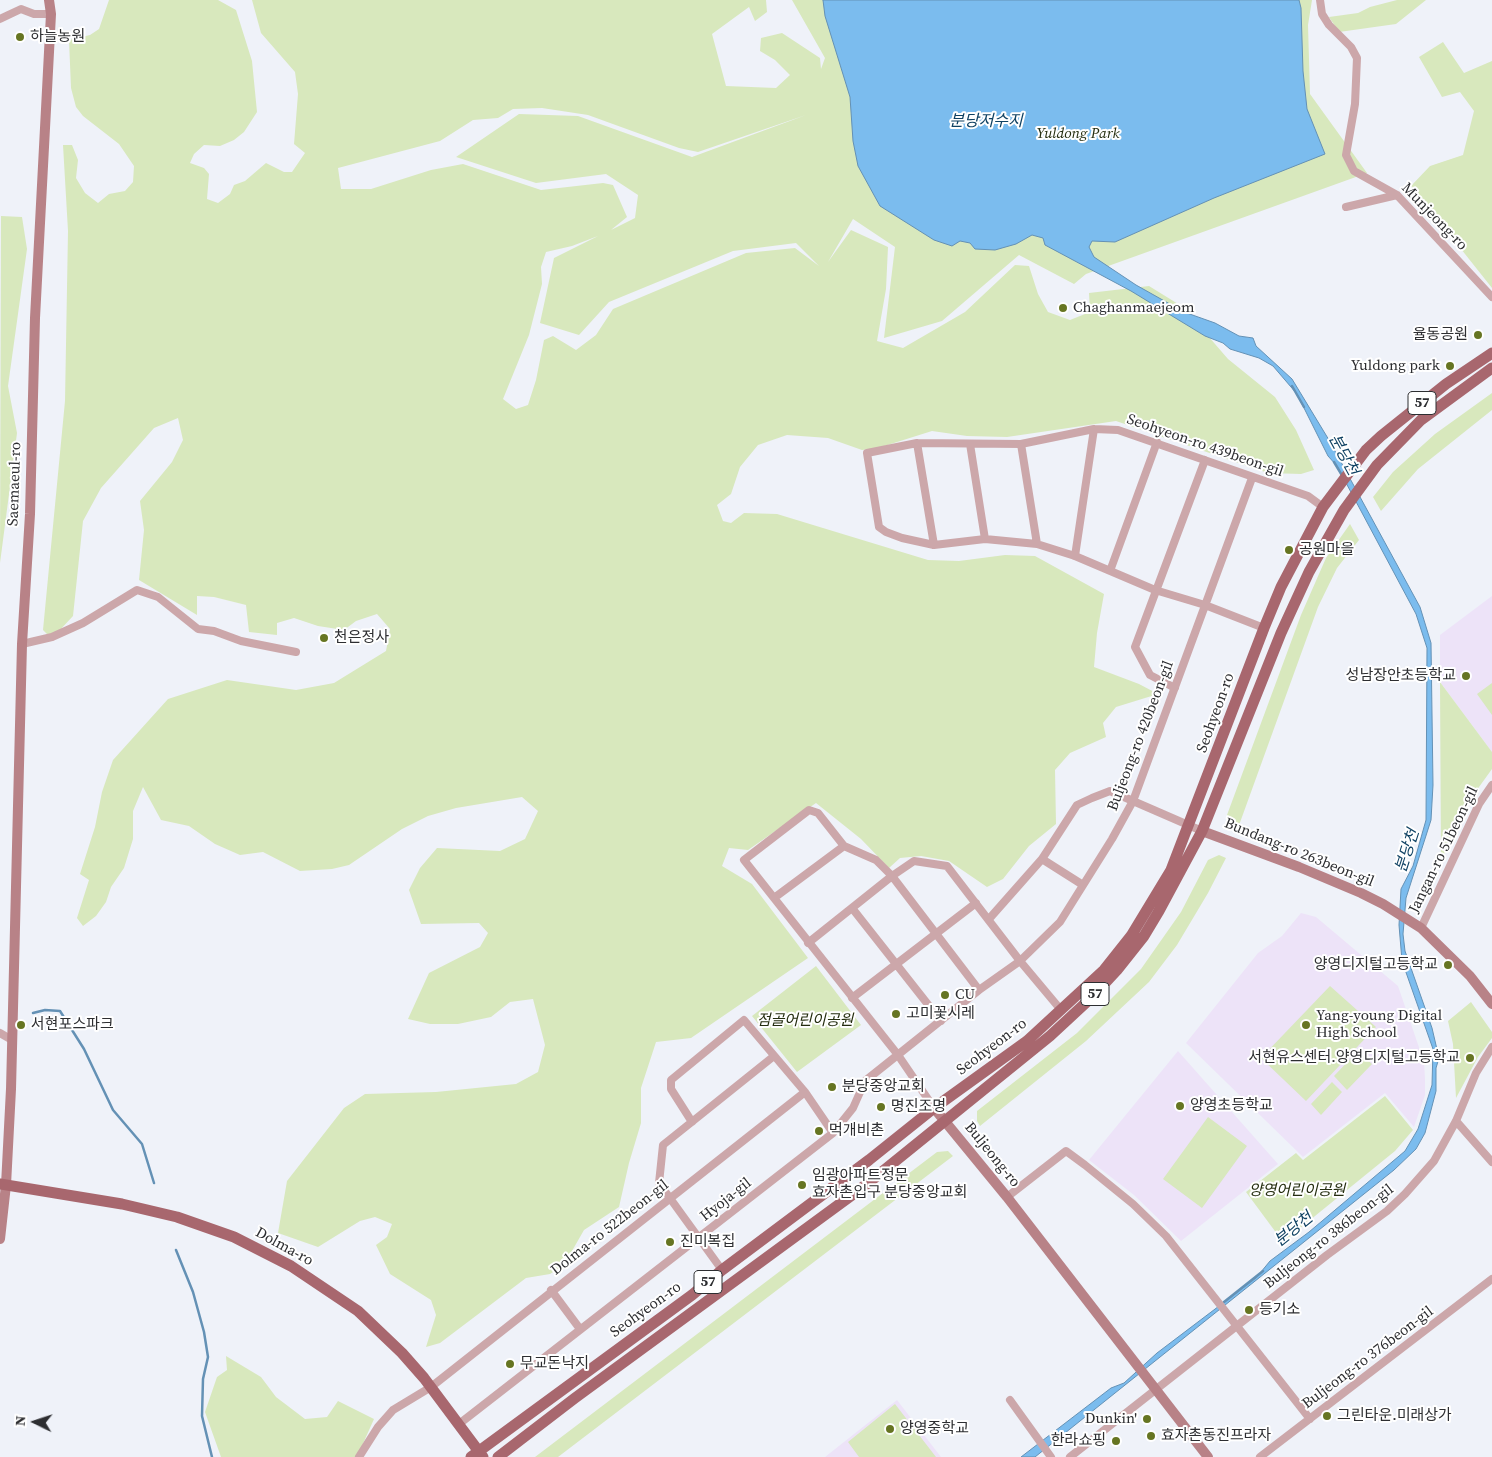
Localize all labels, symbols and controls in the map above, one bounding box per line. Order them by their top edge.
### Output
place label: 하늘농원 [30,28,85,46]
marker: 하늘농원 [14,31,26,43]
water label: 분당저수지 [949,112,1023,132]
park label: Yuldong Park [1036,125,1120,143]
street label: Munjeong-ro [1397,179,1471,255]
place label: Chaghanmaejeom [1073,299,1195,317]
marker: Chaghanmaejeom [1057,302,1069,314]
place label: 율동공원 [1413,326,1468,344]
marker: 율동공원 [1472,329,1484,341]
place label: Yuldong park [1351,357,1440,375]
marker: Yuldong park [1444,360,1456,372]
road number: 57 [1408,392,1436,414]
street label: Seohyeon-ro 439beon-gil [1124,411,1286,481]
water label: 분당천 [1324,431,1362,479]
street label: Saemaeul-ro [5,442,25,526]
place label: 공원마을 [1299,541,1354,559]
marker: 공원마을 [1283,544,1295,556]
place label: 천은정사 [334,629,389,647]
marker: 천은정사 [318,632,330,644]
street label: Buljeong-ro 420beon-gil [1104,658,1178,814]
place label: 성남장안초등학교 [1346,667,1456,685]
marker: 성남장안초등학교 [1460,670,1472,682]
street label: Seohyeon-ro [1193,671,1239,755]
street label: Jangan-ro 51beon-gil [1406,784,1482,916]
street label: Bundang-ro 263beon-gil [1222,815,1376,891]
water label: 분당천 [1392,827,1424,875]
place label: 양영디지털고등학교 [1314,956,1438,974]
marker: 양영디지털고등학교 [1442,959,1454,971]
road number: 57 [1081,982,1109,1006]
place label: CU [955,986,975,1004]
marker: CU [939,989,951,1001]
place label: 고미꽃시레 [906,1005,975,1023]
place label: Yang-young Digital High School [1316,1007,1442,1042]
marker: 고미꽃시레 [890,1008,902,1020]
park label: 점골어린이공원 [757,1012,853,1030]
street label: Seohyeon-ro [953,1015,1031,1079]
place label: 서현포스파크 [31,1016,114,1034]
marker: 서현포스파크 [15,1019,27,1031]
marker: Yang-young Digital High School [1300,1019,1312,1031]
place label: 서현유스센터.양영디지털고등학교 [1249,1049,1460,1067]
marker: 서현유스센터.양영디지털고등학교 [1464,1052,1476,1064]
place label: 분당중앙교회 [842,1078,925,1096]
marker: 분당중앙교회 [826,1081,838,1093]
place label: 양영초등학교 [1190,1097,1273,1115]
place label: 명진조명 [891,1098,946,1116]
marker: 양영초등학교 [1174,1100,1186,1112]
marker: 명진조명 [875,1101,887,1113]
street label: Buljeong-ro [960,1119,1024,1191]
place label: 먹개비촌 [829,1122,884,1140]
marker: 먹개비촌 [813,1125,825,1137]
place label: 임광아파트정문 효자촌입구 분당중앙교회 [812,1167,967,1202]
street label: Hyoja-gil [697,1174,755,1226]
street label: Dolma-ro 522beon-gil [548,1176,672,1280]
marker: 임광아파트정문 효자촌입구 분당중앙교회 [796,1179,808,1191]
street label: Buljeong-ro 386beon-gil [1261,1181,1397,1293]
park label: 양영어린이공원 [1249,1182,1345,1200]
water label: 분당천 [1271,1209,1317,1251]
street label: Dolma-ro [252,1224,316,1270]
place label: 진미복집 [680,1233,735,1251]
marker: 진미복집 [664,1236,676,1248]
road number: 57 [694,1270,722,1294]
street label: Seohyeon-ro [607,1278,685,1342]
place label: 등기소 [1259,1301,1300,1319]
street label: Buljeong-ro 376beon-gil [1299,1303,1437,1413]
marker: 등기소 [1243,1304,1255,1316]
place label: 무교돈낙지 [520,1355,589,1373]
marker: 무교돈낙지 [504,1358,516,1370]
north arrow [10,1397,60,1447]
place label: 그린타운.미래상가 [1337,1407,1452,1425]
place label: Dunkin' [1085,1410,1137,1428]
marker: 그린타운.미래상가 [1321,1410,1333,1422]
marker: Dunkin' [1141,1413,1153,1425]
text: N [10,1415,30,1427]
place label: 양영중학교 [900,1420,969,1438]
marker: 양영중학교 [884,1423,896,1435]
place label: 효자촌동진프라자 [1161,1427,1271,1445]
marker: 효자촌동진프라자 [1145,1430,1157,1442]
place label: 한라쇼핑 [1051,1432,1106,1450]
marker: 한라쇼핑 [1110,1435,1122,1447]

